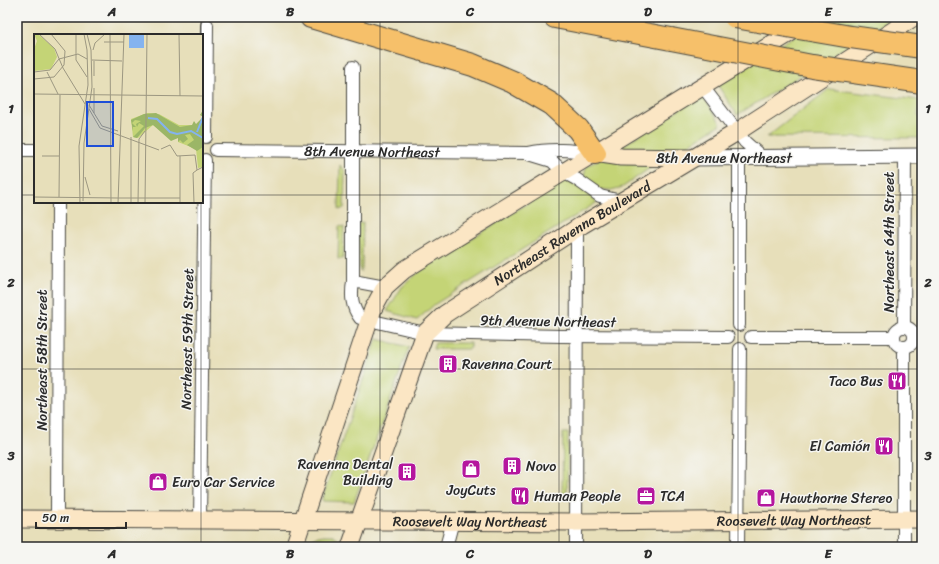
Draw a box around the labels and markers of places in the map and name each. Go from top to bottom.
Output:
place label: Ravenna Court [462,352,552,377]
building icon: Ravenna Court [437,353,459,375]
place label: Taco Bus [829,369,884,394]
restaurant icon: Taco Bus [886,370,908,392]
place label: El Camión [810,434,870,459]
restaurant icon: El Camión [873,435,895,457]
place label: Ravenna Dental Building [298,452,394,493]
place label: Novo [526,454,556,479]
building icon: Novo [501,455,523,477]
shop icon: JoyCuts [460,458,482,480]
building icon: Ravenna Dental Building [396,461,418,483]
place label: Euro Car Service [172,470,275,495]
shop icon: Euro Car Service [147,471,169,493]
place label: JoyCuts [445,478,496,503]
place label: Human People [534,484,621,509]
place label: TCA [660,484,685,509]
restaurant icon: Human People [509,485,531,507]
office icon: TCA [635,485,657,507]
place label: Hawthorne Stereo [780,486,892,511]
shop icon: Hawthorne Stereo [755,487,777,509]

